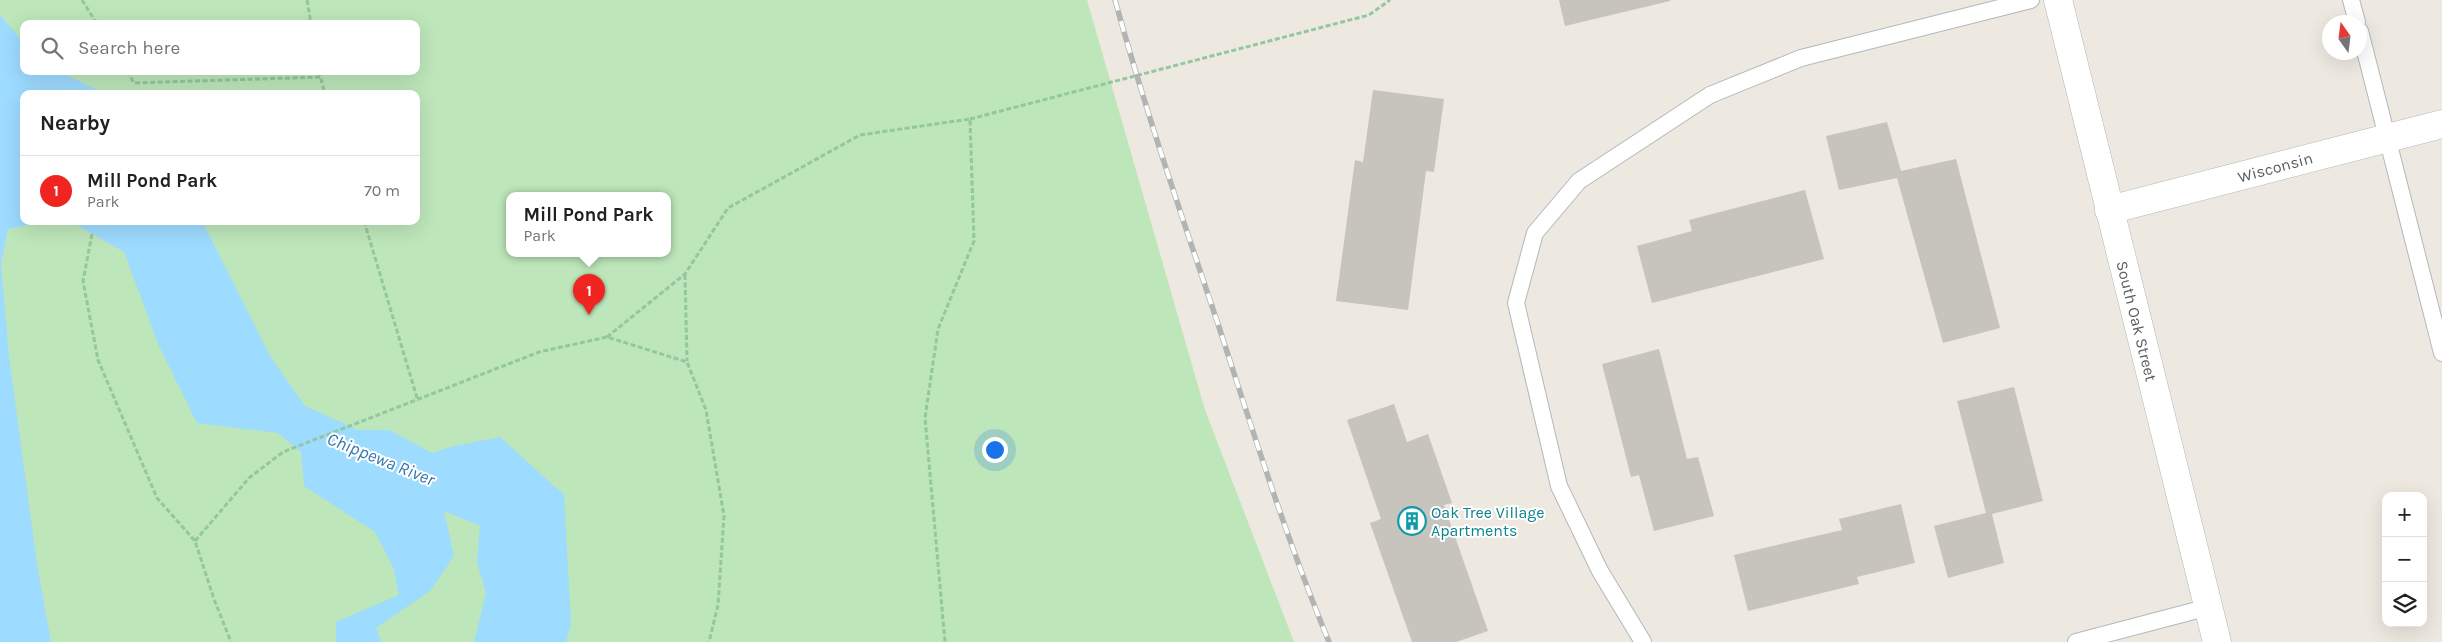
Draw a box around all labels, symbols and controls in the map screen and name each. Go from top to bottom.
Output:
north arrow [2322,15,2367,60]
search box [20,20,420,75]
icon: search [38,34,66,62]
text: Search here [78,37,180,59]
text: Nearby [40,111,110,135]
street label: Wisconsin [2235,148,2315,187]
text: Mill Pond Park [87,170,217,192]
text: 1 [53,181,59,200]
text: 70 m [364,181,400,200]
text: Park [87,192,119,211]
popup [506,192,671,257]
text: Mill Pond Park [523,204,654,226]
text: Park [523,226,556,245]
street label: South Oak Street [2112,259,2161,383]
pin: 1 [573,274,605,315]
water label: Chippewa River [324,427,439,491]
your location [982,437,1008,463]
map controls [2382,492,2427,627]
button: + [2382,492,2427,537]
place label: Oak Tree Village Apartments [1431,503,1545,540]
building icon: Oak Tree Village Apartments [1397,506,1427,536]
button: − [2382,537,2427,582]
button: layers [2382,582,2427,627]

